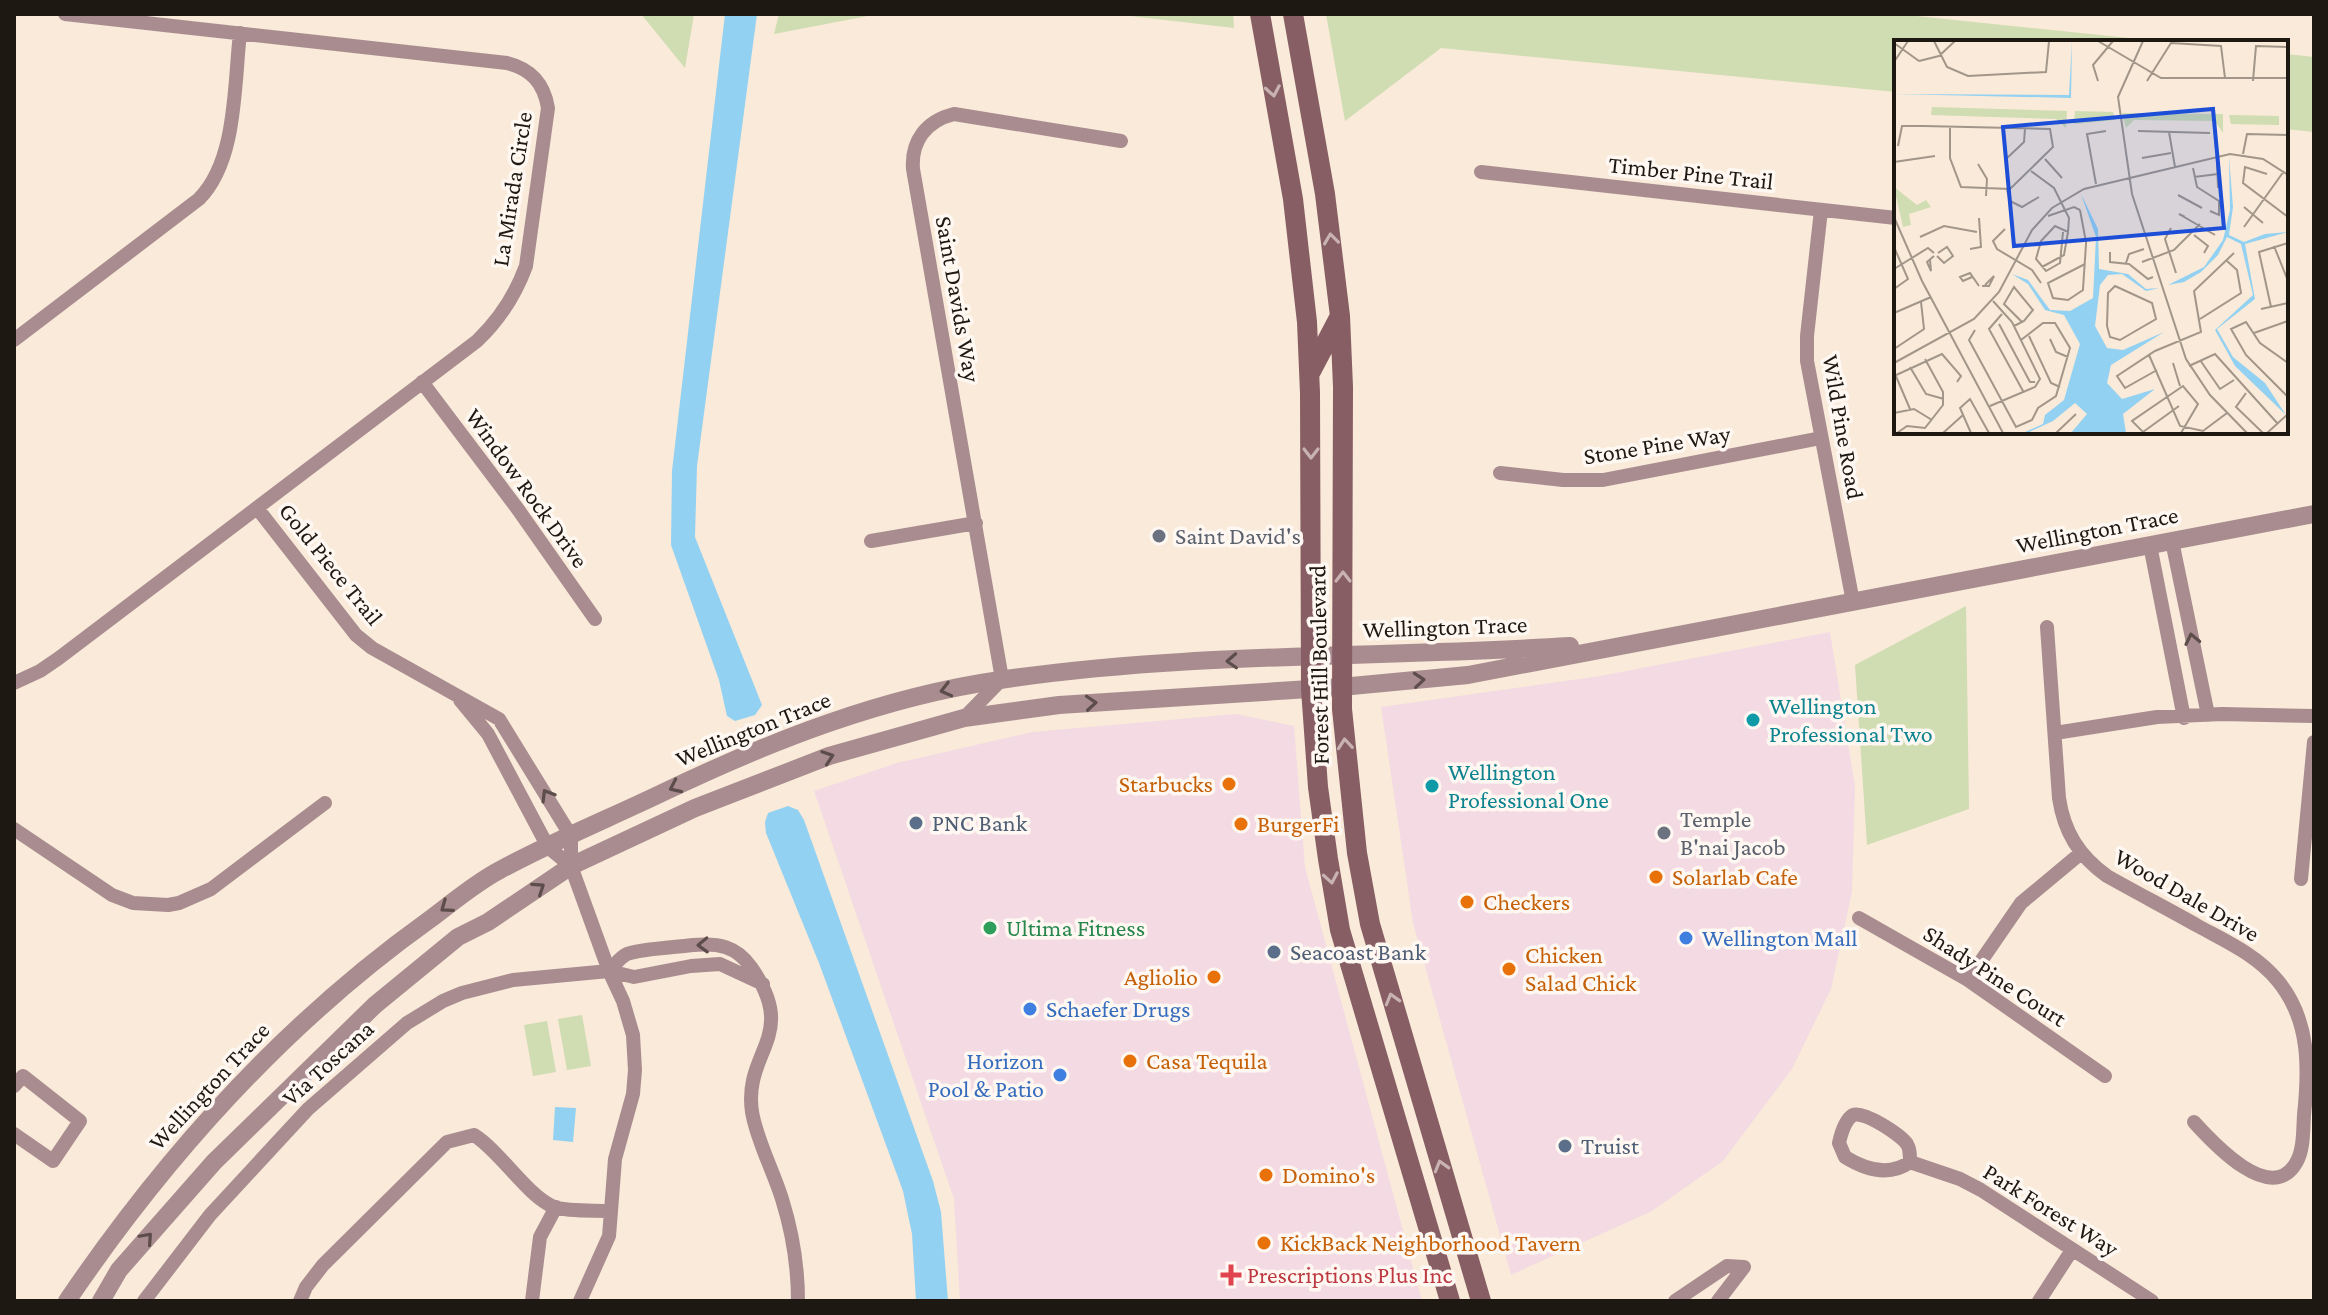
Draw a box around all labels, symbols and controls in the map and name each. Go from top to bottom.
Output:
inset map [1894,40,2288,434]
one-way arrow [1264,84,1281,98]
street label: La Mirada Circle [486,110,537,268]
street label: Timber Pine Trail [1607,150,1775,195]
street label: Saint Davids Way [931,214,987,385]
one-way arrow [1323,232,1340,245]
street label: Wild Pine Road [1817,353,1870,502]
street label: Window Rock Drive [461,403,594,573]
street label: Stone Pine Way [1582,419,1733,469]
one-way arrow [1302,447,1320,460]
street label: Gold Piece Trail [274,497,389,630]
street label: Wellington Trace [2014,501,2180,558]
place label: Saint David's [1175,522,1301,549]
marker: Saint David's [1150,527,1168,545]
street label: Forest Hill Boulevard [1303,564,1334,765]
one-way arrow [1334,570,1352,583]
street label: Wellington Trace [1362,610,1528,643]
one-way arrow [2185,632,2202,646]
one-way arrow [1225,652,1238,669]
one-way arrow [1413,671,1426,688]
one-way arrow [939,681,953,698]
street label: Wellington Trace [671,685,834,772]
place label: Wellington Professional Two [1769,692,1933,747]
one-way arrow [1085,695,1098,712]
marker: Wellington Professional Two [1744,711,1762,729]
one-way arrow [1336,737,1353,750]
one-way arrow [821,750,835,766]
place label: Wellington Professional One [1448,758,1609,813]
place label: Starbucks [1119,770,1213,797]
marker: Starbucks [1220,775,1238,793]
one-way arrow [669,777,684,793]
marker: Wellington Professional One [1423,777,1441,795]
one-way arrow [541,789,557,804]
place label: Temple B'nai Jacob [1680,805,1786,860]
place label: PNC Bank [932,809,1028,836]
place label: BurgerFi [1257,810,1340,837]
marker: PNC Bank [907,814,925,832]
marker: BurgerFi [1232,815,1250,833]
marker: Temple B'nai Jacob [1655,824,1673,842]
street label: Wood Dale Drive [2110,842,2264,947]
place label: Solarlab Cafe [1672,863,1798,890]
marker: Solarlab Cafe [1647,868,1665,886]
one-way arrow [1322,871,1339,885]
one-way arrow [530,883,544,898]
place label: Checkers [1483,888,1570,915]
marker: Checkers [1458,893,1476,911]
one-way arrow [440,898,455,912]
place label: Ultima Fitness [1006,914,1145,941]
marker: Ultima Fitness [981,919,999,937]
street label: Shady Pine Court [1919,919,2073,1032]
place label: Wellington Mall [1702,924,1858,951]
marker: Wellington Mall [1677,929,1695,947]
one-way arrow [696,937,709,954]
place label: Seacoast Bank [1290,938,1427,965]
place label: Chicken Salad Chick [1525,941,1637,996]
marker: Seacoast Bank [1265,943,1283,961]
marker: Chicken Salad Chick [1500,960,1518,978]
place label: Agliolio [1124,963,1198,990]
marker: Agliolio [1205,968,1223,986]
one-way arrow [1385,993,1401,1007]
place label: Schaefer Drugs [1046,995,1190,1022]
marker: Schaefer Drugs [1021,1000,1039,1018]
street label: Via Toscana [276,1015,379,1111]
street label: Wellington Trace [143,1016,275,1155]
place label: Horizon Pool & Patio [928,1047,1044,1102]
place label: Casa Tequila [1146,1047,1268,1074]
marker: Casa Tequila [1121,1052,1139,1070]
marker: Horizon Pool & Patio [1051,1066,1069,1084]
place label: Truist [1581,1132,1640,1159]
marker: Truist [1556,1137,1574,1155]
street label: Park Forest Way [1979,1157,2124,1262]
one-way arrow [1434,1160,1450,1173]
place label: Domino's [1282,1161,1375,1188]
marker: Domino's [1257,1166,1275,1184]
place label: KickBack Neighborhood Tavern [1280,1229,1581,1256]
one-way arrow [137,1233,152,1248]
marker: KickBack Neighborhood Tavern [1255,1234,1273,1252]
place label: Prescriptions Plus Inc [1247,1261,1452,1288]
marker: Prescriptions Plus Inc [1222,1266,1240,1284]

